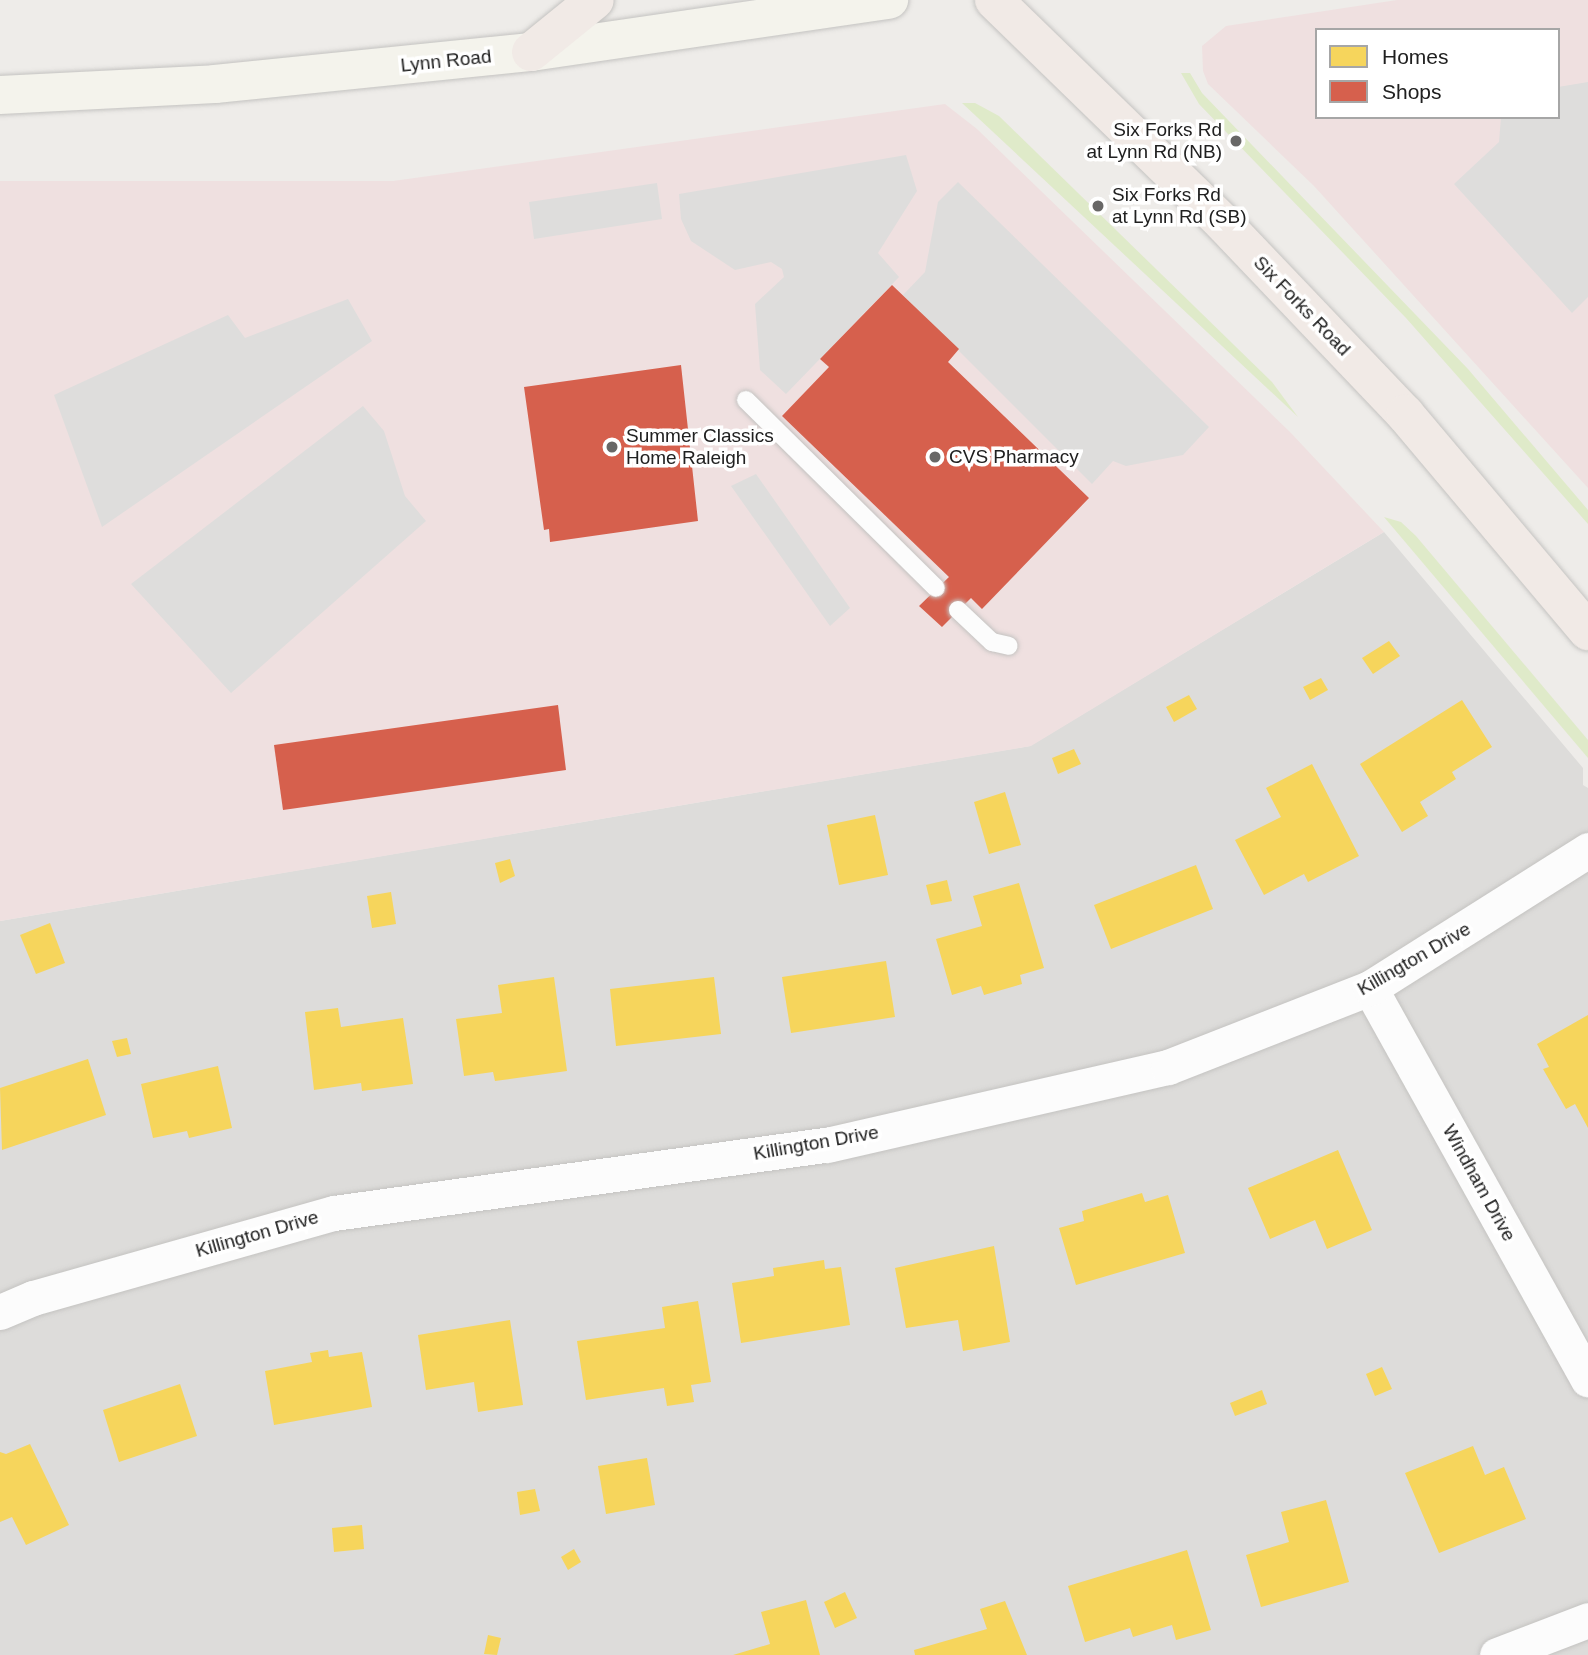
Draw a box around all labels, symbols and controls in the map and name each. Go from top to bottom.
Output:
legend [1315,28,1560,119]
street label: Lynn Road [399,45,493,77]
text: Homes [1382,45,1449,68]
text: Shops [1382,80,1442,103]
place label: Six Forks Rd at Lynn Rd (NB) [1086,119,1222,163]
marker: Six Forks Rd at Lynn Rd (NB) [1228,133,1244,149]
place label: Six Forks Rd at Lynn Rd (SB) [1112,184,1246,228]
marker: Six Forks Rd at Lynn Rd (SB) [1090,198,1106,214]
street label: Six Forks Road [1249,251,1355,361]
place label: Summer Classics Home Raleigh [626,425,774,469]
marker: Summer Classics Home Raleigh [604,439,620,455]
place label: CVS Pharmacy [949,446,1079,468]
marker: CVS Pharmacy [927,449,943,465]
street label: Killington Drive [1353,917,1475,1001]
street label: Killington Drive [752,1121,880,1165]
street label: Windham Drive [1438,1121,1520,1245]
street label: Killington Drive [193,1206,321,1262]

